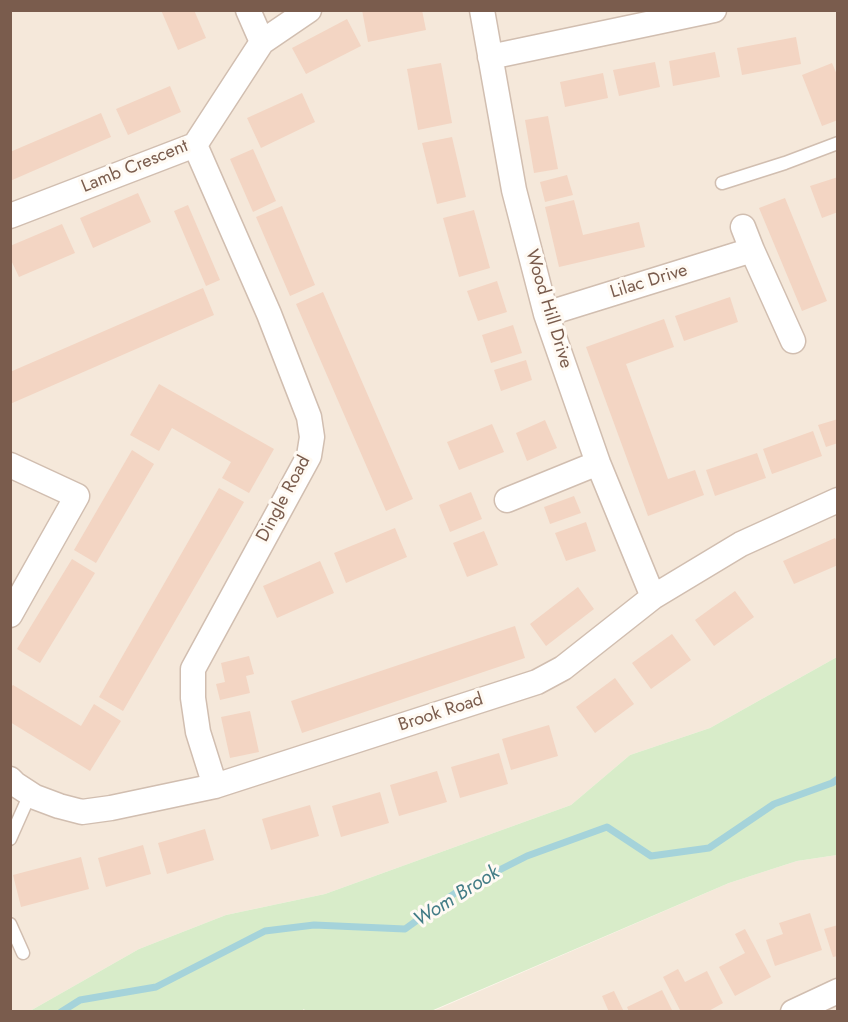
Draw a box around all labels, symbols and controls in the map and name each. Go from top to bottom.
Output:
street label: Lamb Crescent [79,136,191,198]
street label: Wood Hill Drive [520,247,576,371]
street label: Lilac Drive [608,260,690,304]
street label: Dingle Road [252,452,316,546]
street label: Brook Road [396,689,486,737]
water label: Wom Brook [410,861,504,933]

